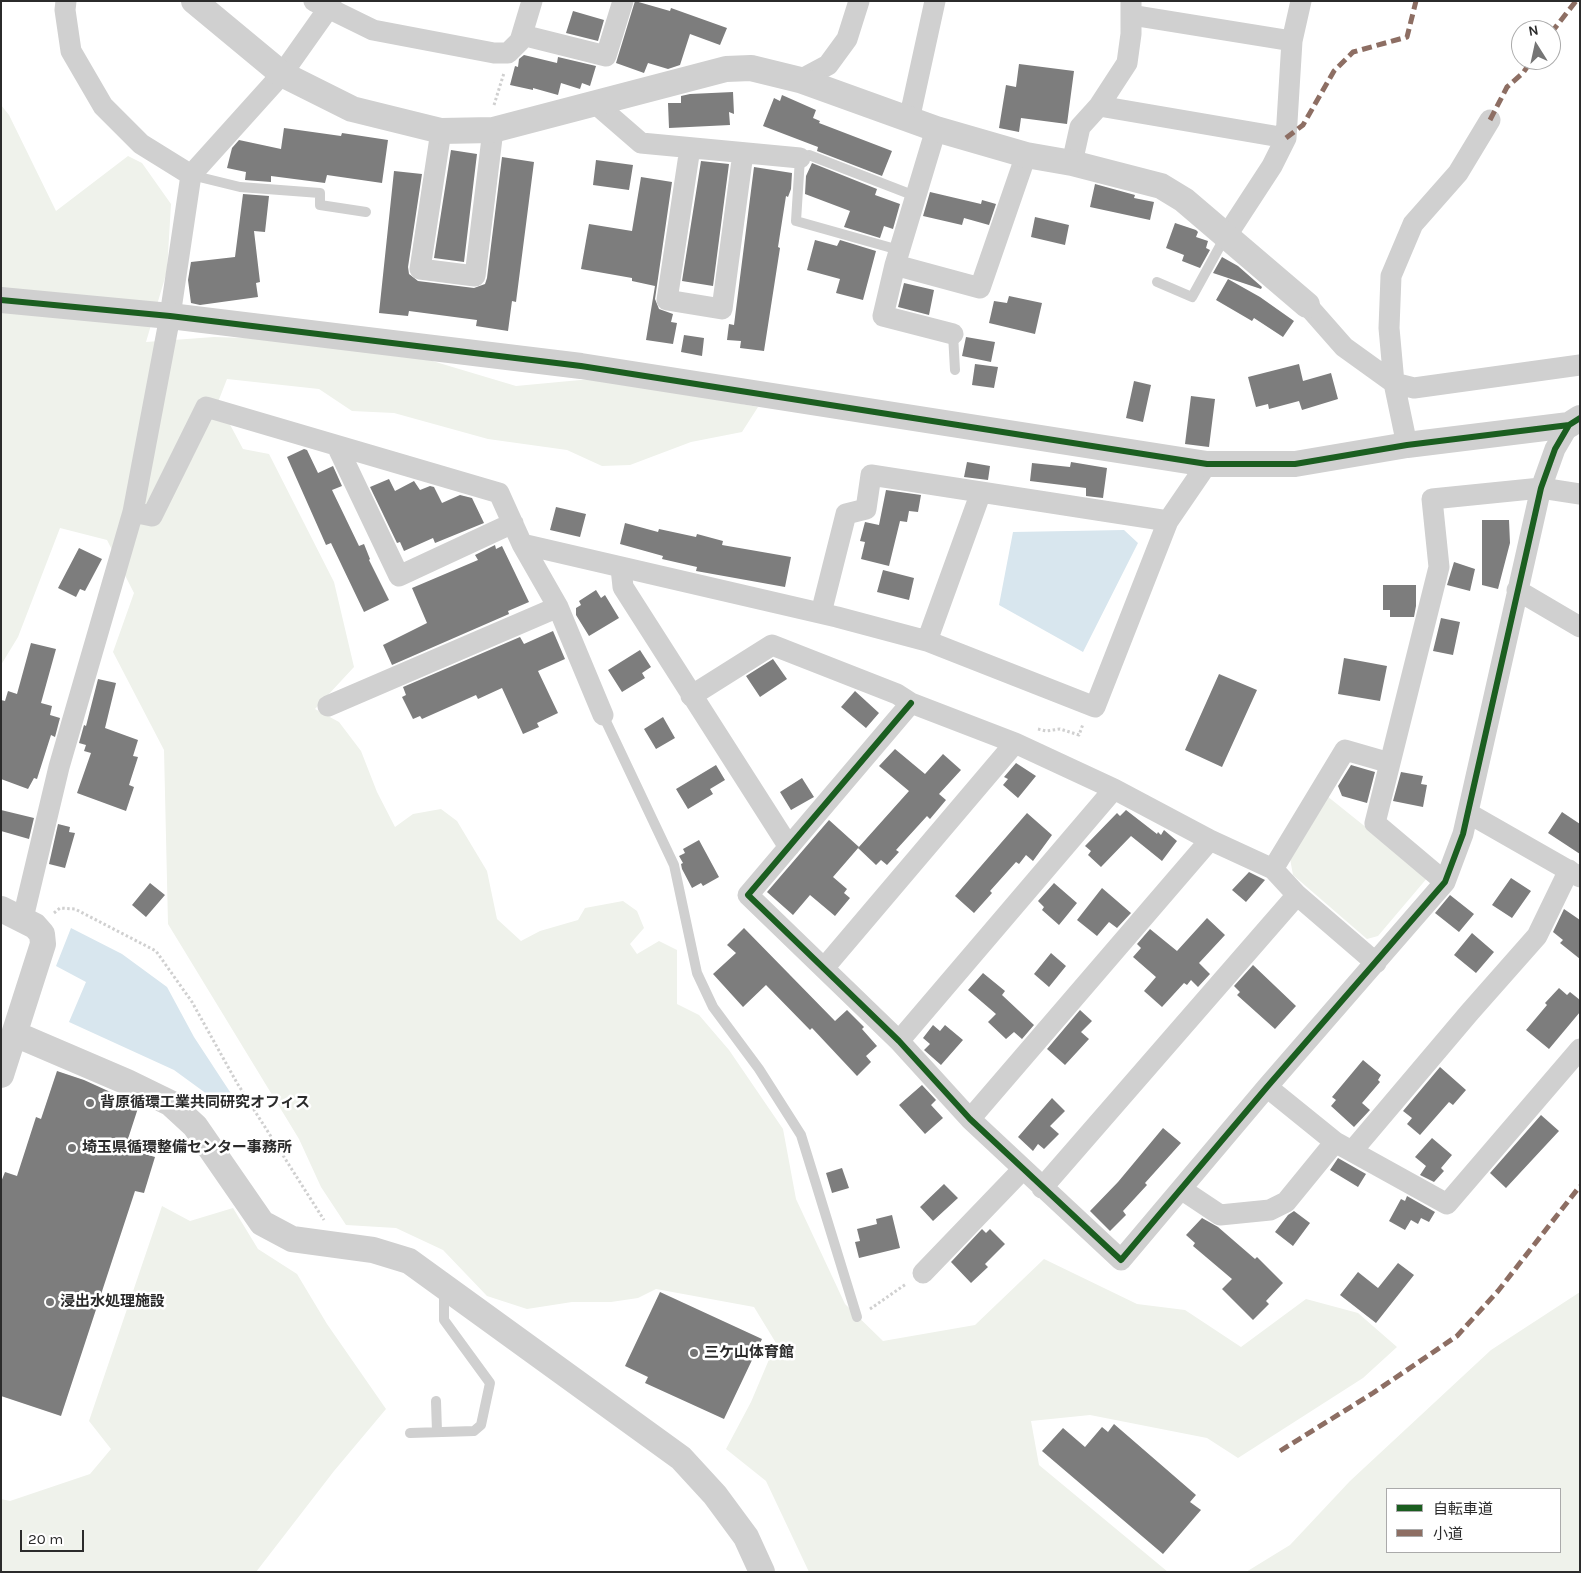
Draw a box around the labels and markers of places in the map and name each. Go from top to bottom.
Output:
place label: 背原循環工業共同研究オフィス [100,1094,310,1112]
marker: 背原循環工業共同研究オフィス [84,1097,96,1109]
place label: 埼玉県循環整備センター事務所 [82,1139,292,1157]
marker: 埼玉県循環整備センター事務所 [66,1142,78,1154]
place label: 浸出水処理施設 [60,1293,165,1311]
marker: 浸出水処理施設 [44,1296,56,1308]
place label: 三ケ山体育館 [704,1344,794,1362]
marker: 三ケ山体育館 [688,1347,700,1359]

